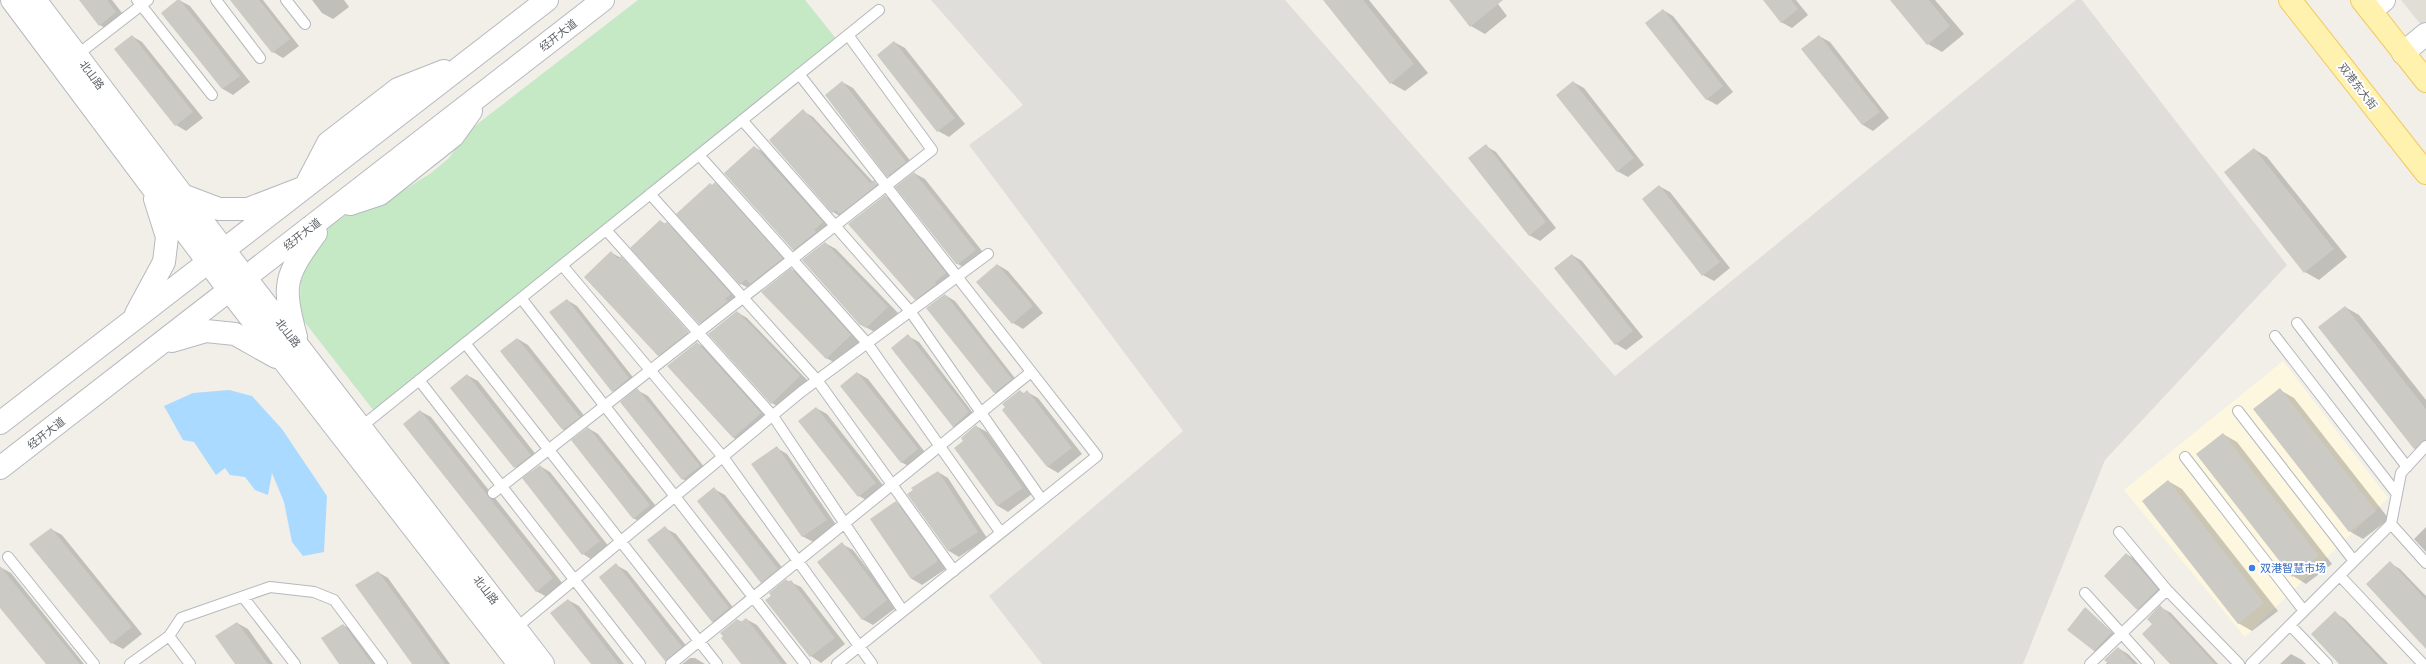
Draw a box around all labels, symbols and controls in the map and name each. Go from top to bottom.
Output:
street label: 经开大道 [536,16,580,55]
street label: 北山路 [76,58,108,93]
street label: 双港东大街 [2335,60,2380,113]
street label: 经开大道 [280,215,324,254]
street label: 北山路 [272,316,304,351]
street label: 经开大道 [24,414,68,453]
place label: 双港智慧市场 [2260,561,2326,576]
marker: 双港智慧市场 [2247,563,2257,573]
street label: 北山路 [470,573,502,608]

